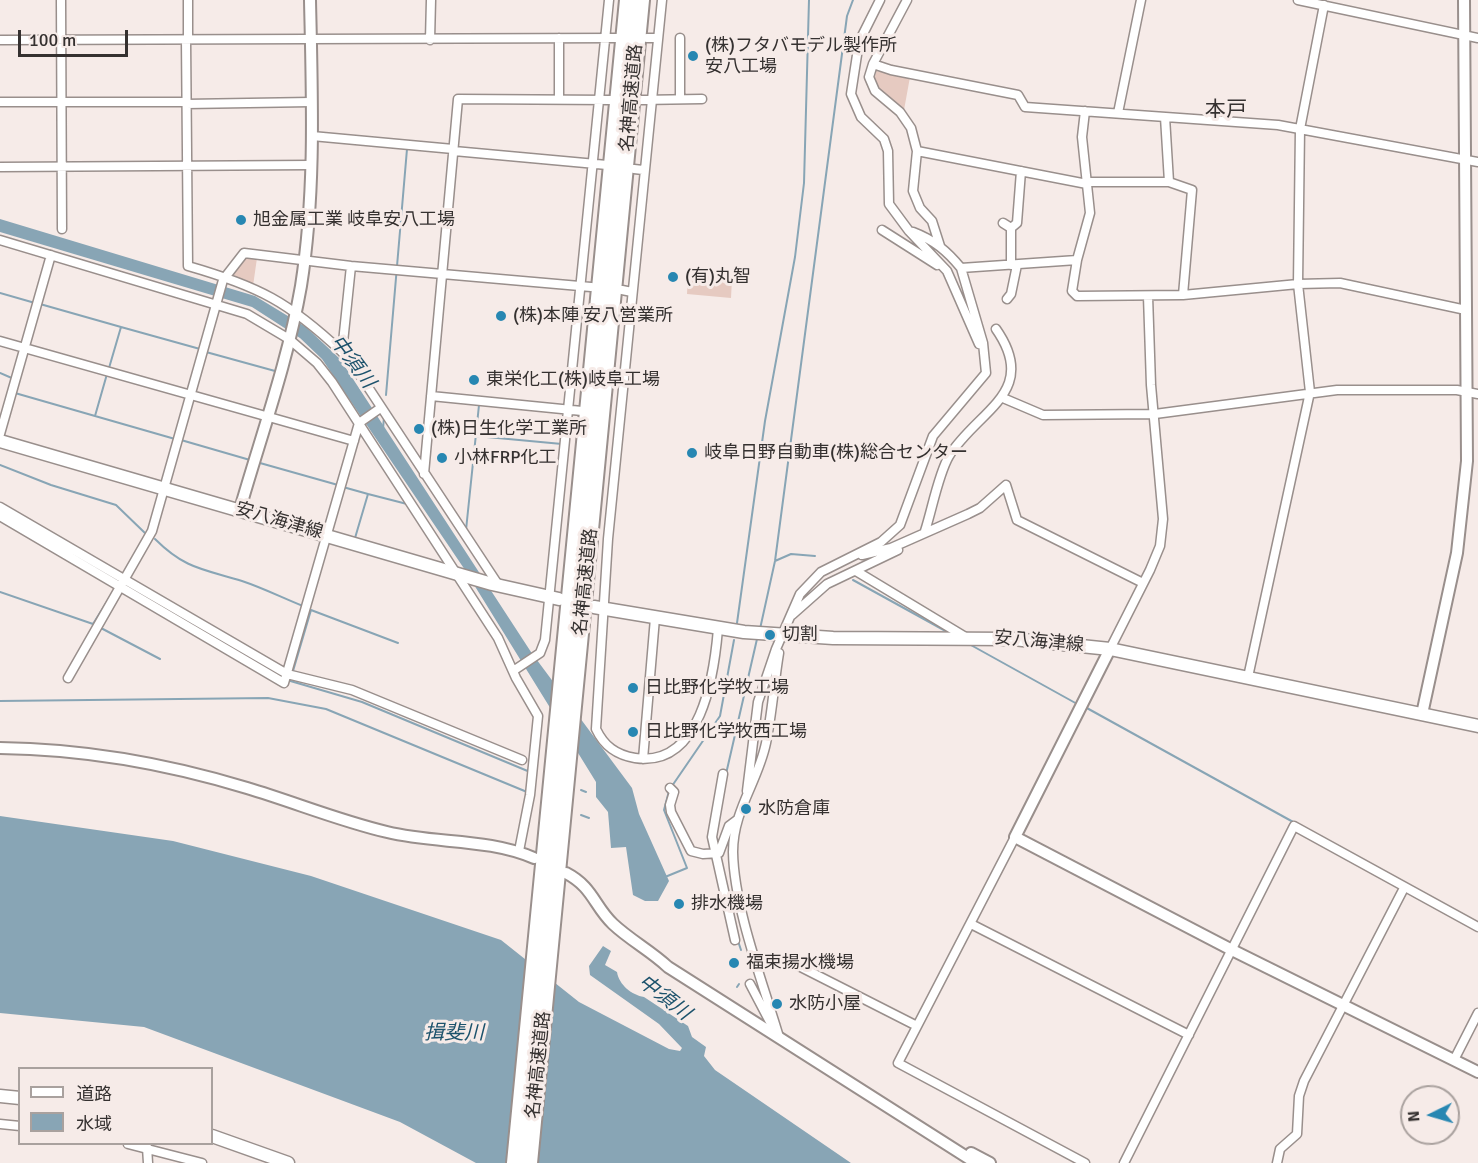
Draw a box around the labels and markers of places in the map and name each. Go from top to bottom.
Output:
place label: (株)フタバモデル製作所 安八工場 [705,35,897,78]
marker: (株)フタバモデル製作所 安八工場 [686,49,700,63]
place label: 旭金属工業 岐阜安八工場 [253,209,455,231]
marker: 旭金属工業 岐阜安八工場 [234,213,248,227]
place label: (有)丸智 [685,266,751,288]
marker: (有)丸智 [666,270,680,284]
place label: (株)本陣 安八営業所 [513,305,673,327]
marker: (株)本陣 安八営業所 [494,309,508,323]
place label: 東栄化工(株)岐阜工場 [486,369,660,391]
marker: 東栄化工(株)岐阜工場 [467,373,481,387]
place label: (株)日生化学工業所 [431,418,587,440]
marker: (株)日生化学工業所 [412,422,426,436]
place label: 岐阜日野自動車(株)総合センター [704,442,968,464]
marker: 岐阜日野自動車(株)総合センター [685,446,699,460]
place label: 小林FRP化工 [454,447,556,469]
marker: 小林FRP化工 [435,451,449,465]
place label: 切割 [782,624,818,646]
marker: 切割 [763,628,777,642]
place label: 日比野化学牧工場 [645,677,789,699]
marker: 日比野化学牧工場 [626,681,640,695]
place label: 日比野化学牧西工場 [645,721,807,743]
marker: 日比野化学牧西工場 [626,725,640,739]
place label: 水防倉庫 [758,798,830,820]
marker: 水防倉庫 [739,802,753,816]
place label: 排水機場 [691,893,763,915]
marker: 排水機場 [672,897,686,911]
place label: 福束揚水機場 [746,952,854,974]
marker: 福束揚水機場 [727,956,741,970]
place label: 水防小屋 [789,993,861,1015]
marker: 水防小屋 [770,997,784,1011]

